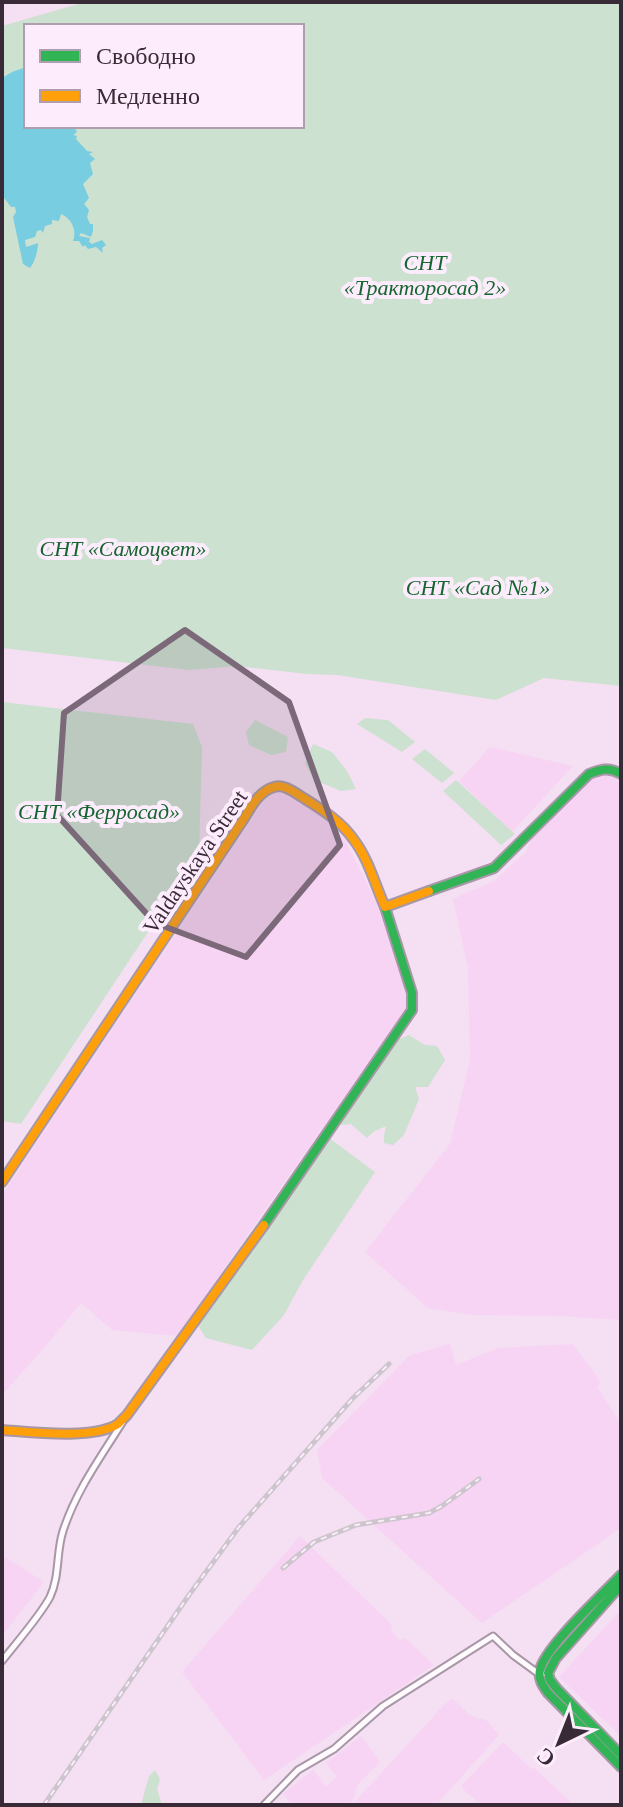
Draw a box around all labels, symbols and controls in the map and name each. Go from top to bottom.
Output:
legend [24,24,304,128]
text: Свободно [96,43,196,69]
text: Медленно [96,83,200,109]
park label: СНТ «Тракторосад 2» [344,250,506,300]
park label: СНТ «Самоцвет» [39,536,207,561]
park label: СНТ «Сад №1» [406,575,550,600]
street label: Valdayskaya Street [138,785,252,939]
park label: СНТ «Ферросад» [18,799,180,824]
north arrow [519,1703,599,1783]
text: С [531,1743,560,1772]

